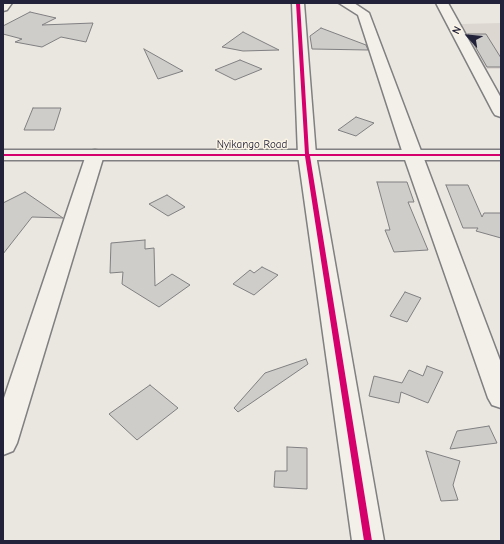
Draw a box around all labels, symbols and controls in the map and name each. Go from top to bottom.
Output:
north arrow [448,16,488,56]
text: N [449,24,464,36]
street label: Nyikango Road [217,138,287,152]

